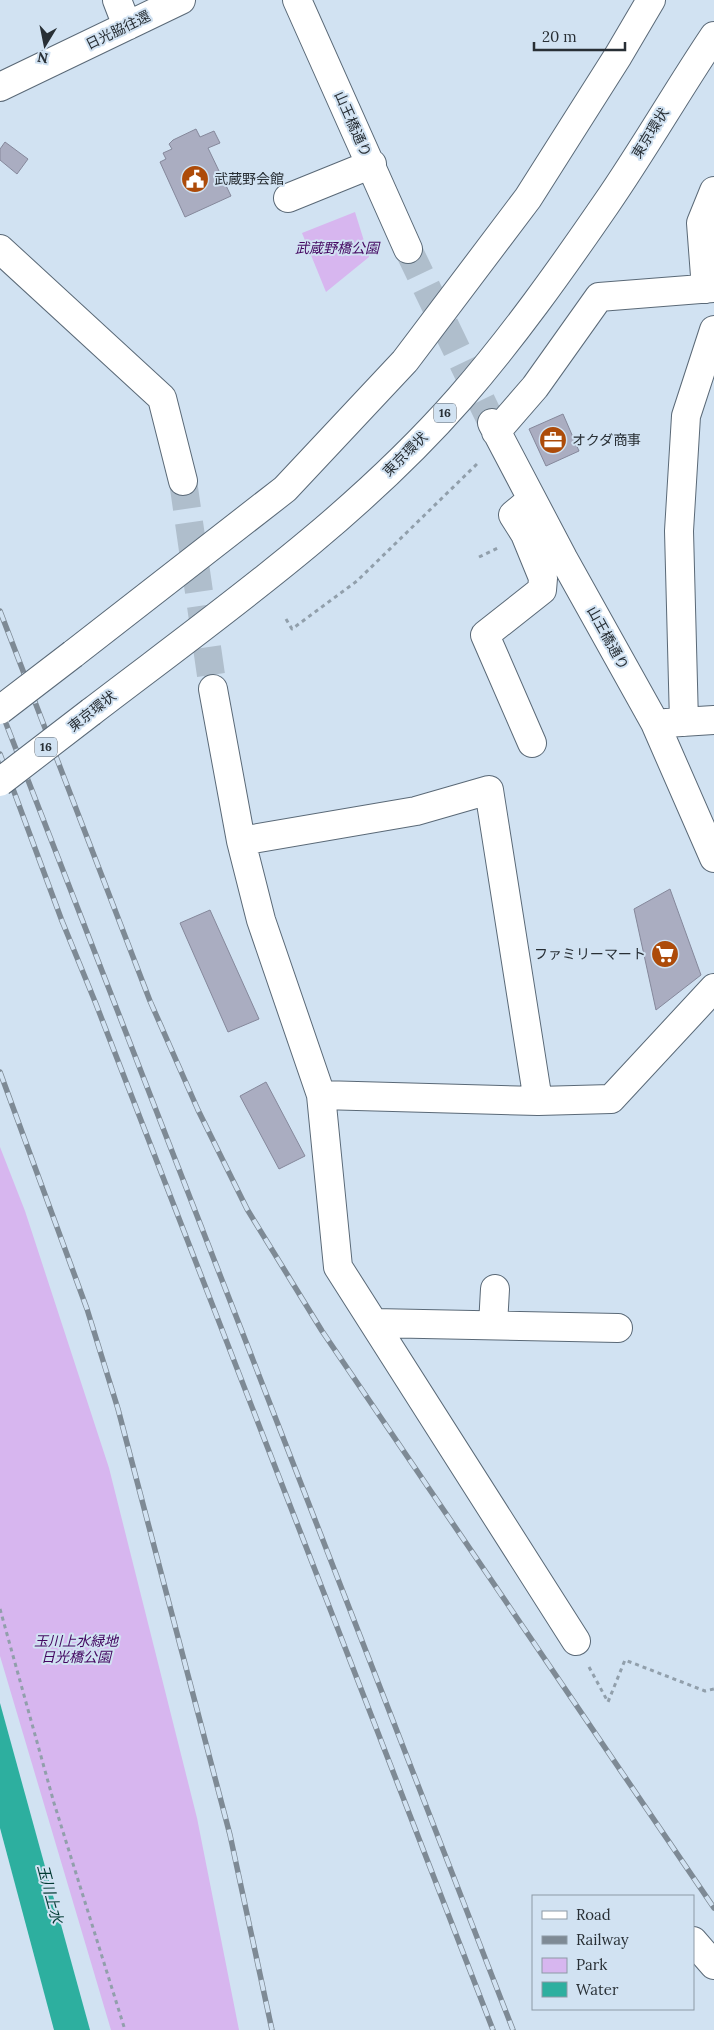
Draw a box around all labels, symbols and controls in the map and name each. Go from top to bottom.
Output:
street label: 日光脇往還 [83,7,153,53]
north arrow [20,20,70,70]
scale bar [534,20,625,52]
text: 20 m [542,27,577,46]
text: N [36,48,50,68]
street label: 山王橋通り [331,88,375,160]
street label: 東京環状 [628,104,672,162]
public building icon: 武蔵野会館 [180,164,210,194]
place label: 武蔵野会館 [214,170,284,188]
park label: 武蔵野橋公園 [295,239,381,257]
road number: 16 [434,403,456,422]
office icon: オクダ商事 [538,425,568,455]
street label: 東京環状 [379,428,431,480]
place label: オクダ商事 [572,431,641,449]
street label: 山王橋通り [583,603,633,673]
street label: 東京環状 [64,687,120,735]
road number: 16 [35,738,57,756]
supermarket icon: ファミリーマート [650,939,680,969]
place label: ファミリーマート [534,945,646,963]
park label: 玉川上水緑地 日光橋公園 [34,1632,120,1666]
water label: 玉川上水 [34,1862,68,1927]
legend [532,1895,694,2010]
text: Road [576,1905,611,1924]
text: Railway [576,1930,629,1949]
text: Park [576,1955,607,1974]
text: Water [576,1980,619,1999]

